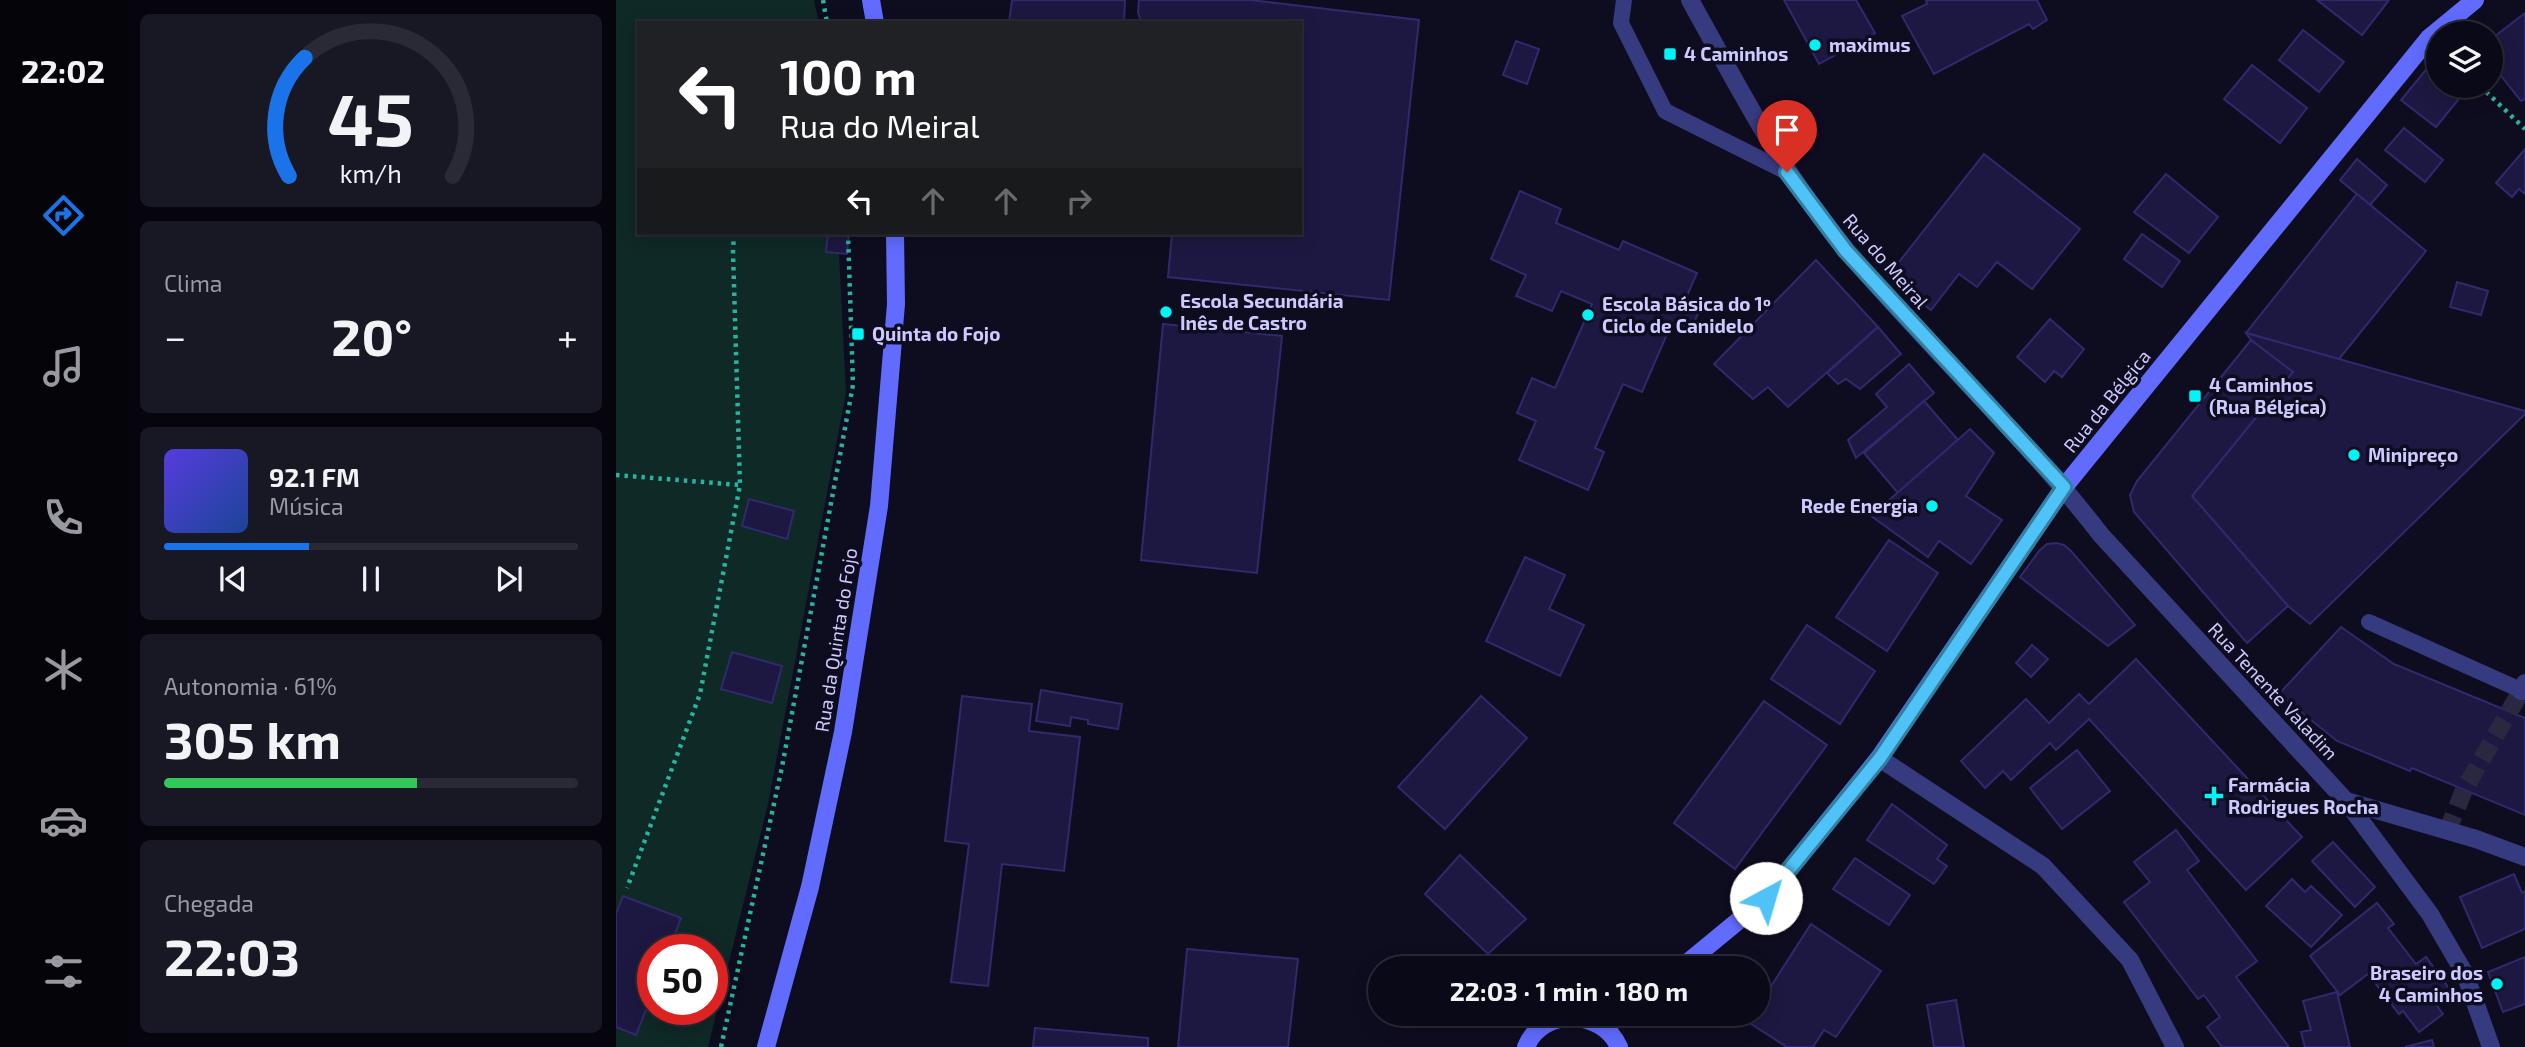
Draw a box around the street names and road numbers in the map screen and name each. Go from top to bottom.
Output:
street label: Rua do Meiral [1839,208,1934,313]
street label: Rua da Bélgica [2058,345,2155,457]
street label: Rua da Quinta do Fojo [810,546,861,734]
street label: Rua Tenente Valadim [2204,617,2343,764]

